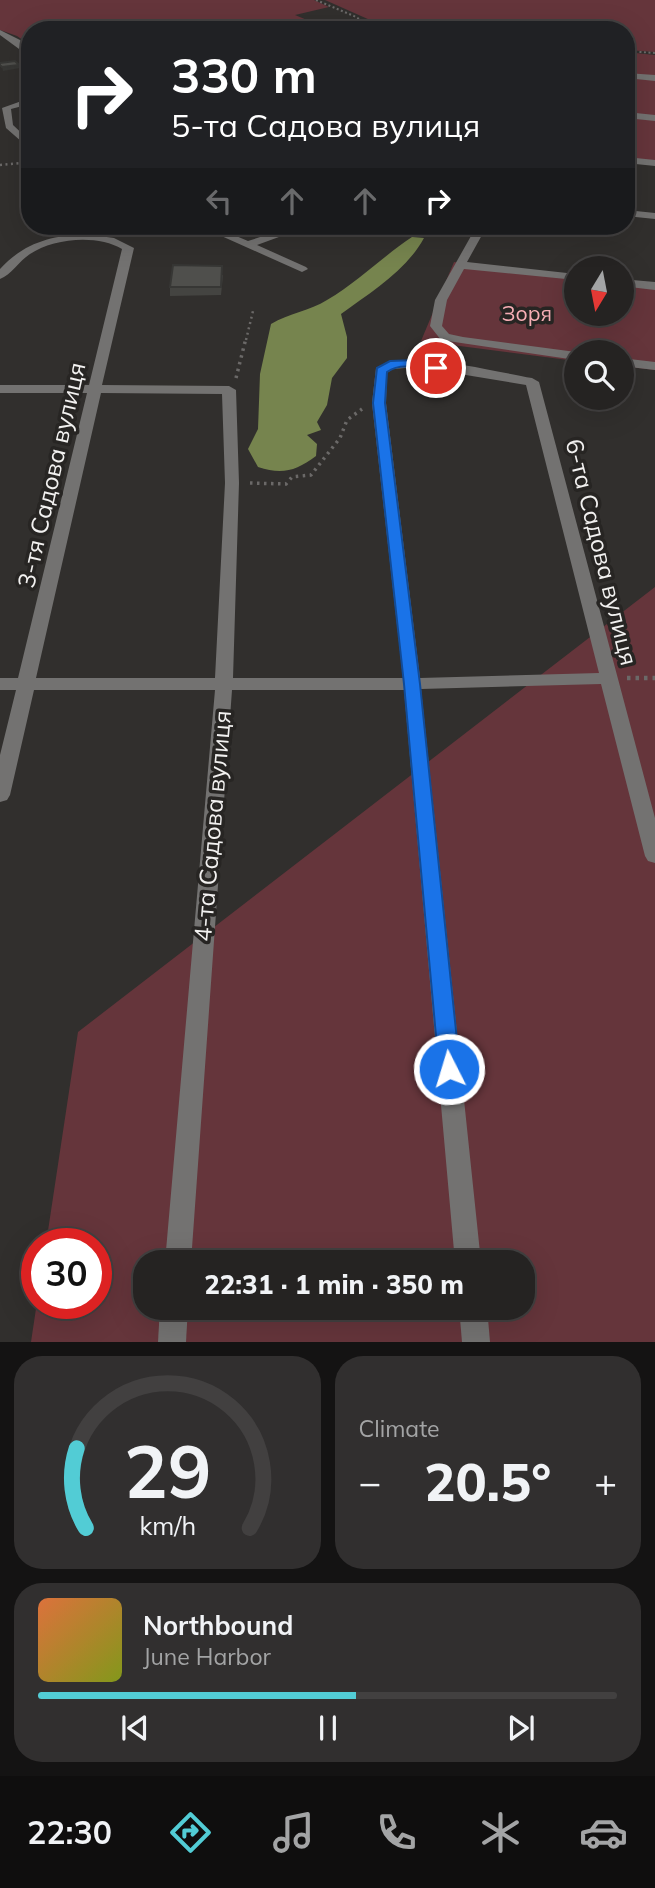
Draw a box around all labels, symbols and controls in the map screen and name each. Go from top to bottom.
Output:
text: 330 m [171,44,317,105]
icon: right [56,49,147,140]
text: 5-та Садова вулиця [171,105,480,145]
icon: left [200,182,238,220]
icon: ahead [273,182,311,220]
icon: ahead [346,182,384,220]
icon: right [419,182,457,220]
north arrow [564,256,634,326]
map controls [564,256,634,410]
park label: Зоря [502,300,552,326]
pin [406,338,466,398]
button: search [564,340,634,410]
icon: arrive [417,349,455,387]
street label: 3-тя Садова вулиця [10,359,92,591]
street label: 6-та Садова вулиця [559,436,645,668]
street label: 4-та Садова вулиця [187,709,237,943]
position arrow [412,1032,486,1106]
speed limit sign: 30 [21,1228,112,1319]
text: 22:31 · 1 min · 350 m [204,1268,464,1301]
text: Climate [359,1414,440,1443]
text: 29 [124,1426,211,1517]
text: 20.5° [424,1449,551,1514]
text: − [359,1458,381,1506]
text: + [594,1458,617,1506]
text: km/h [139,1510,196,1541]
text: Northbound [143,1609,293,1642]
text: June Harbor [143,1642,271,1671]
icon: previous [116,1709,154,1747]
icon: pause [309,1709,347,1747]
icon: next [502,1709,540,1747]
icon: directions [166,1808,215,1857]
icon: music [269,1808,318,1857]
icon: phone [372,1808,421,1857]
icon: climate [476,1808,525,1857]
icon: car [579,1808,628,1857]
text: 22:30 [27,1812,112,1852]

